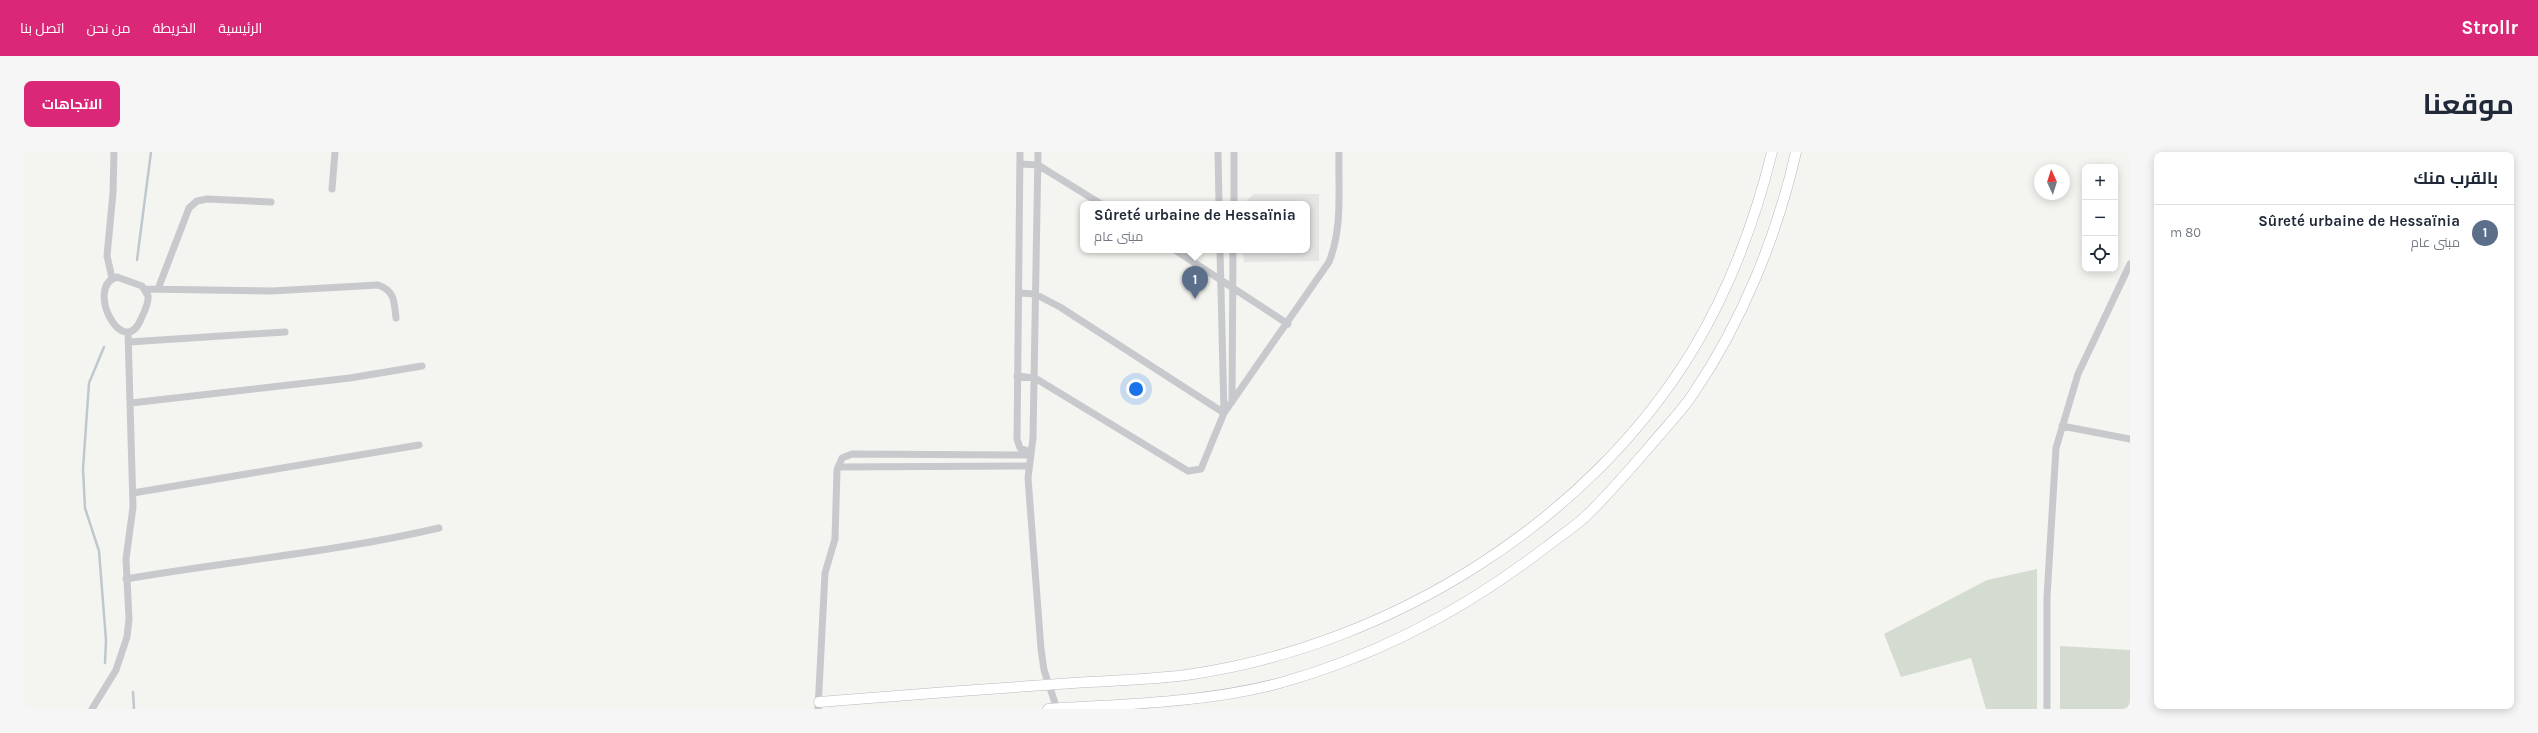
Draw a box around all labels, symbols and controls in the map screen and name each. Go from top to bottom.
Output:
text: Strollr [2461,17,2518,39]
text: اتصل بنا [20,20,65,37]
text: من نحن [87,20,131,37]
text: الخريطة [153,20,196,37]
text: الرئيسية [218,20,262,37]
button: الاتجاهات [24,81,120,127]
text: موقعنا [2423,88,2514,121]
north arrow [2034,164,2070,200]
map controls [2082,164,2118,272]
button: + [2082,164,2118,200]
text: بالقرب منك [2414,168,2498,188]
button: − [2082,200,2118,236]
popup [1080,201,1310,253]
text: Sûreté urbaine de Hessaïnia [1094,206,1296,224]
text: Sûreté urbaine de Hessaïnia [2258,212,2460,230]
text: 80 m [2170,225,2201,240]
text: 1 [2483,225,2487,240]
text: مبنى عام [1094,229,1143,244]
text: مبنى عام [2411,235,2460,250]
button: locate [2082,236,2118,272]
pin: 1 [1182,266,1208,299]
your location [1126,379,1146,399]

